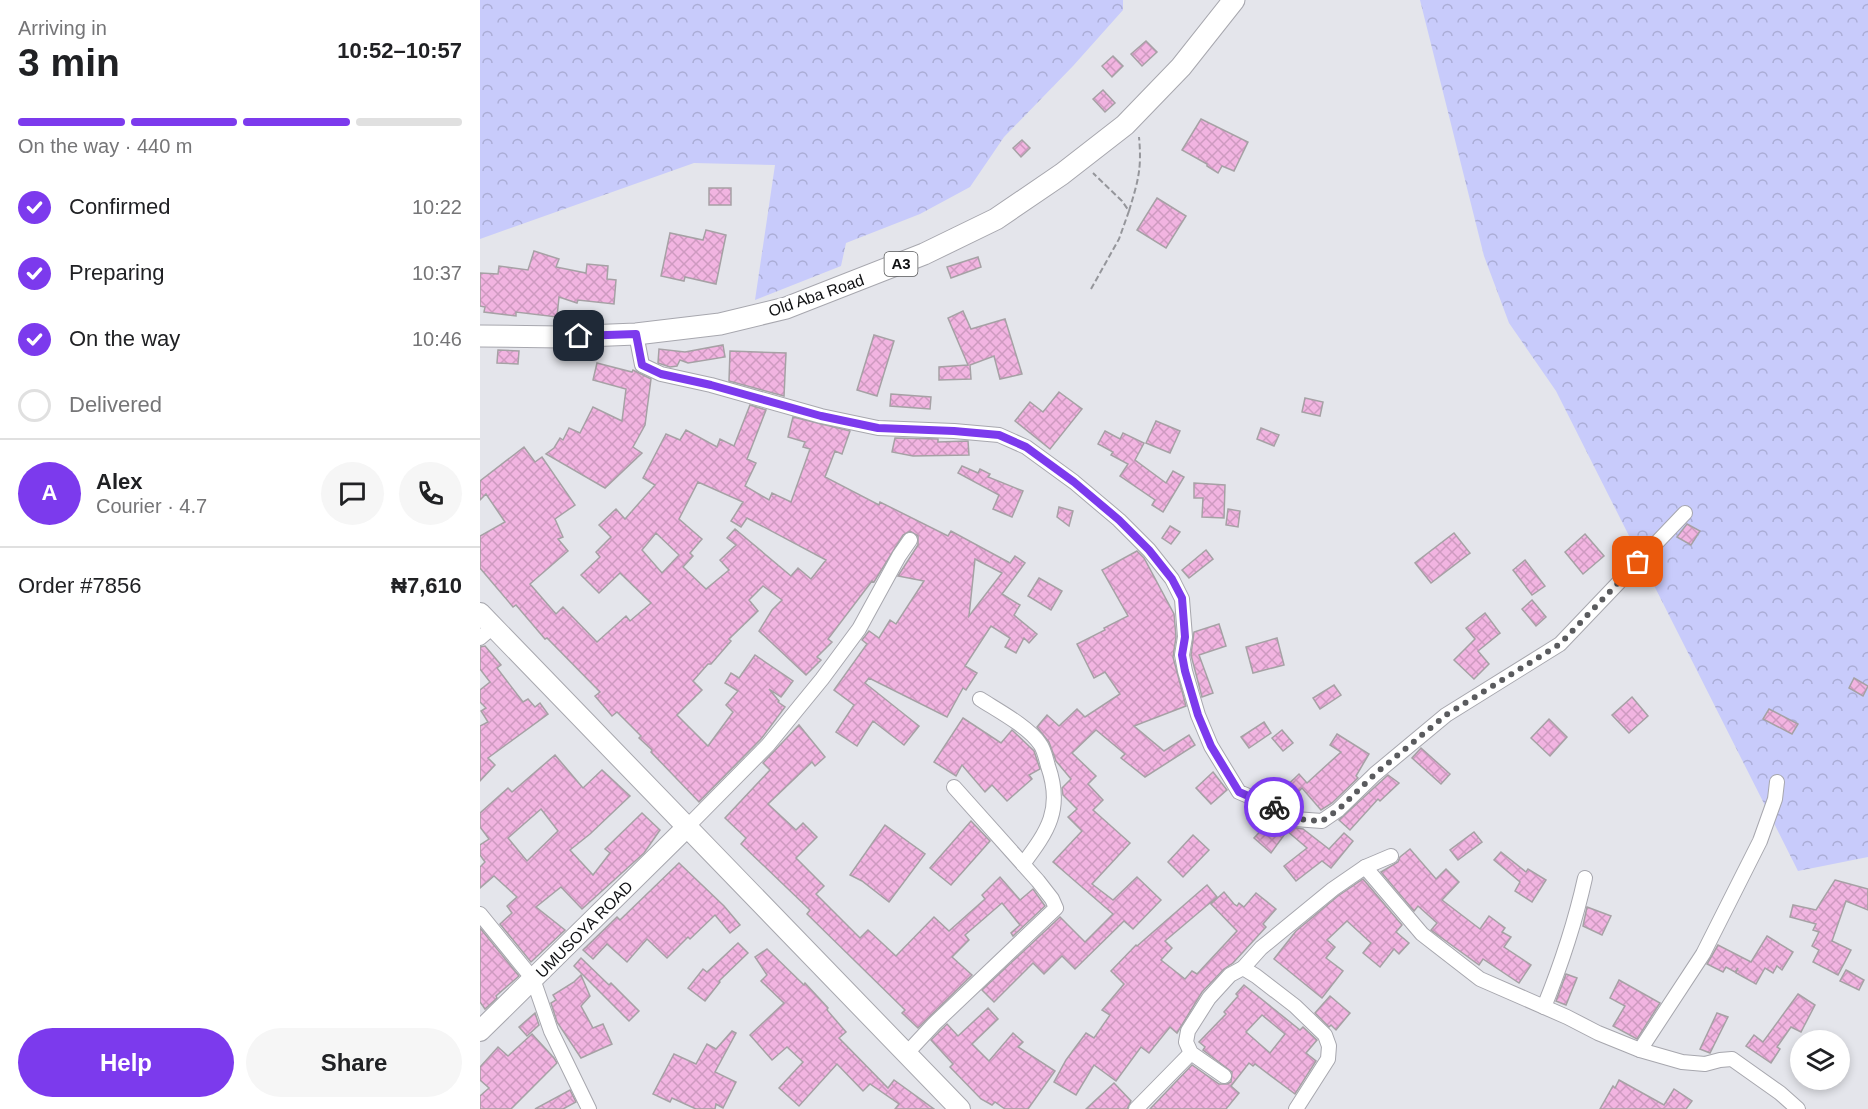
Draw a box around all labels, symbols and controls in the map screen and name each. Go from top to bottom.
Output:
text: Arriving in [18,17,107,39]
text: 10:52–10:57 [337,38,462,63]
text: 3 min [18,41,120,84]
text: On the way · 440 m [18,135,193,157]
icon: check [18,191,51,224]
text: Confirmed [69,194,170,219]
text: 10:22 [412,196,462,218]
road number: A3 [884,252,918,276]
icon: check [18,257,51,290]
text: Preparing [69,260,164,285]
text: 10:37 [412,262,462,284]
street label: Old Aba Road [766,271,866,320]
pin [553,310,604,361]
icon: home [562,319,595,352]
icon: check [18,323,51,356]
text: On the way [69,326,180,351]
text: 10:46 [412,328,462,350]
text: Delivered [69,392,162,417]
button: chat [321,462,384,525]
button: phone [399,462,462,525]
text: Alex [96,469,142,494]
text: A [42,480,57,505]
text: Courier · 4.7 [96,495,207,517]
pin [1612,536,1663,587]
icon: bag [1621,545,1654,578]
text: Order #7856 [18,573,142,598]
text: ₦7,610 [391,573,462,598]
courier [1244,777,1304,837]
icon: bike [1258,791,1291,824]
street label: UMUSOYA ROAD [533,878,636,981]
button: Help [18,1028,234,1097]
button: Share [246,1028,462,1097]
map controls [1790,1030,1850,1090]
button: layers [1790,1030,1850,1090]

